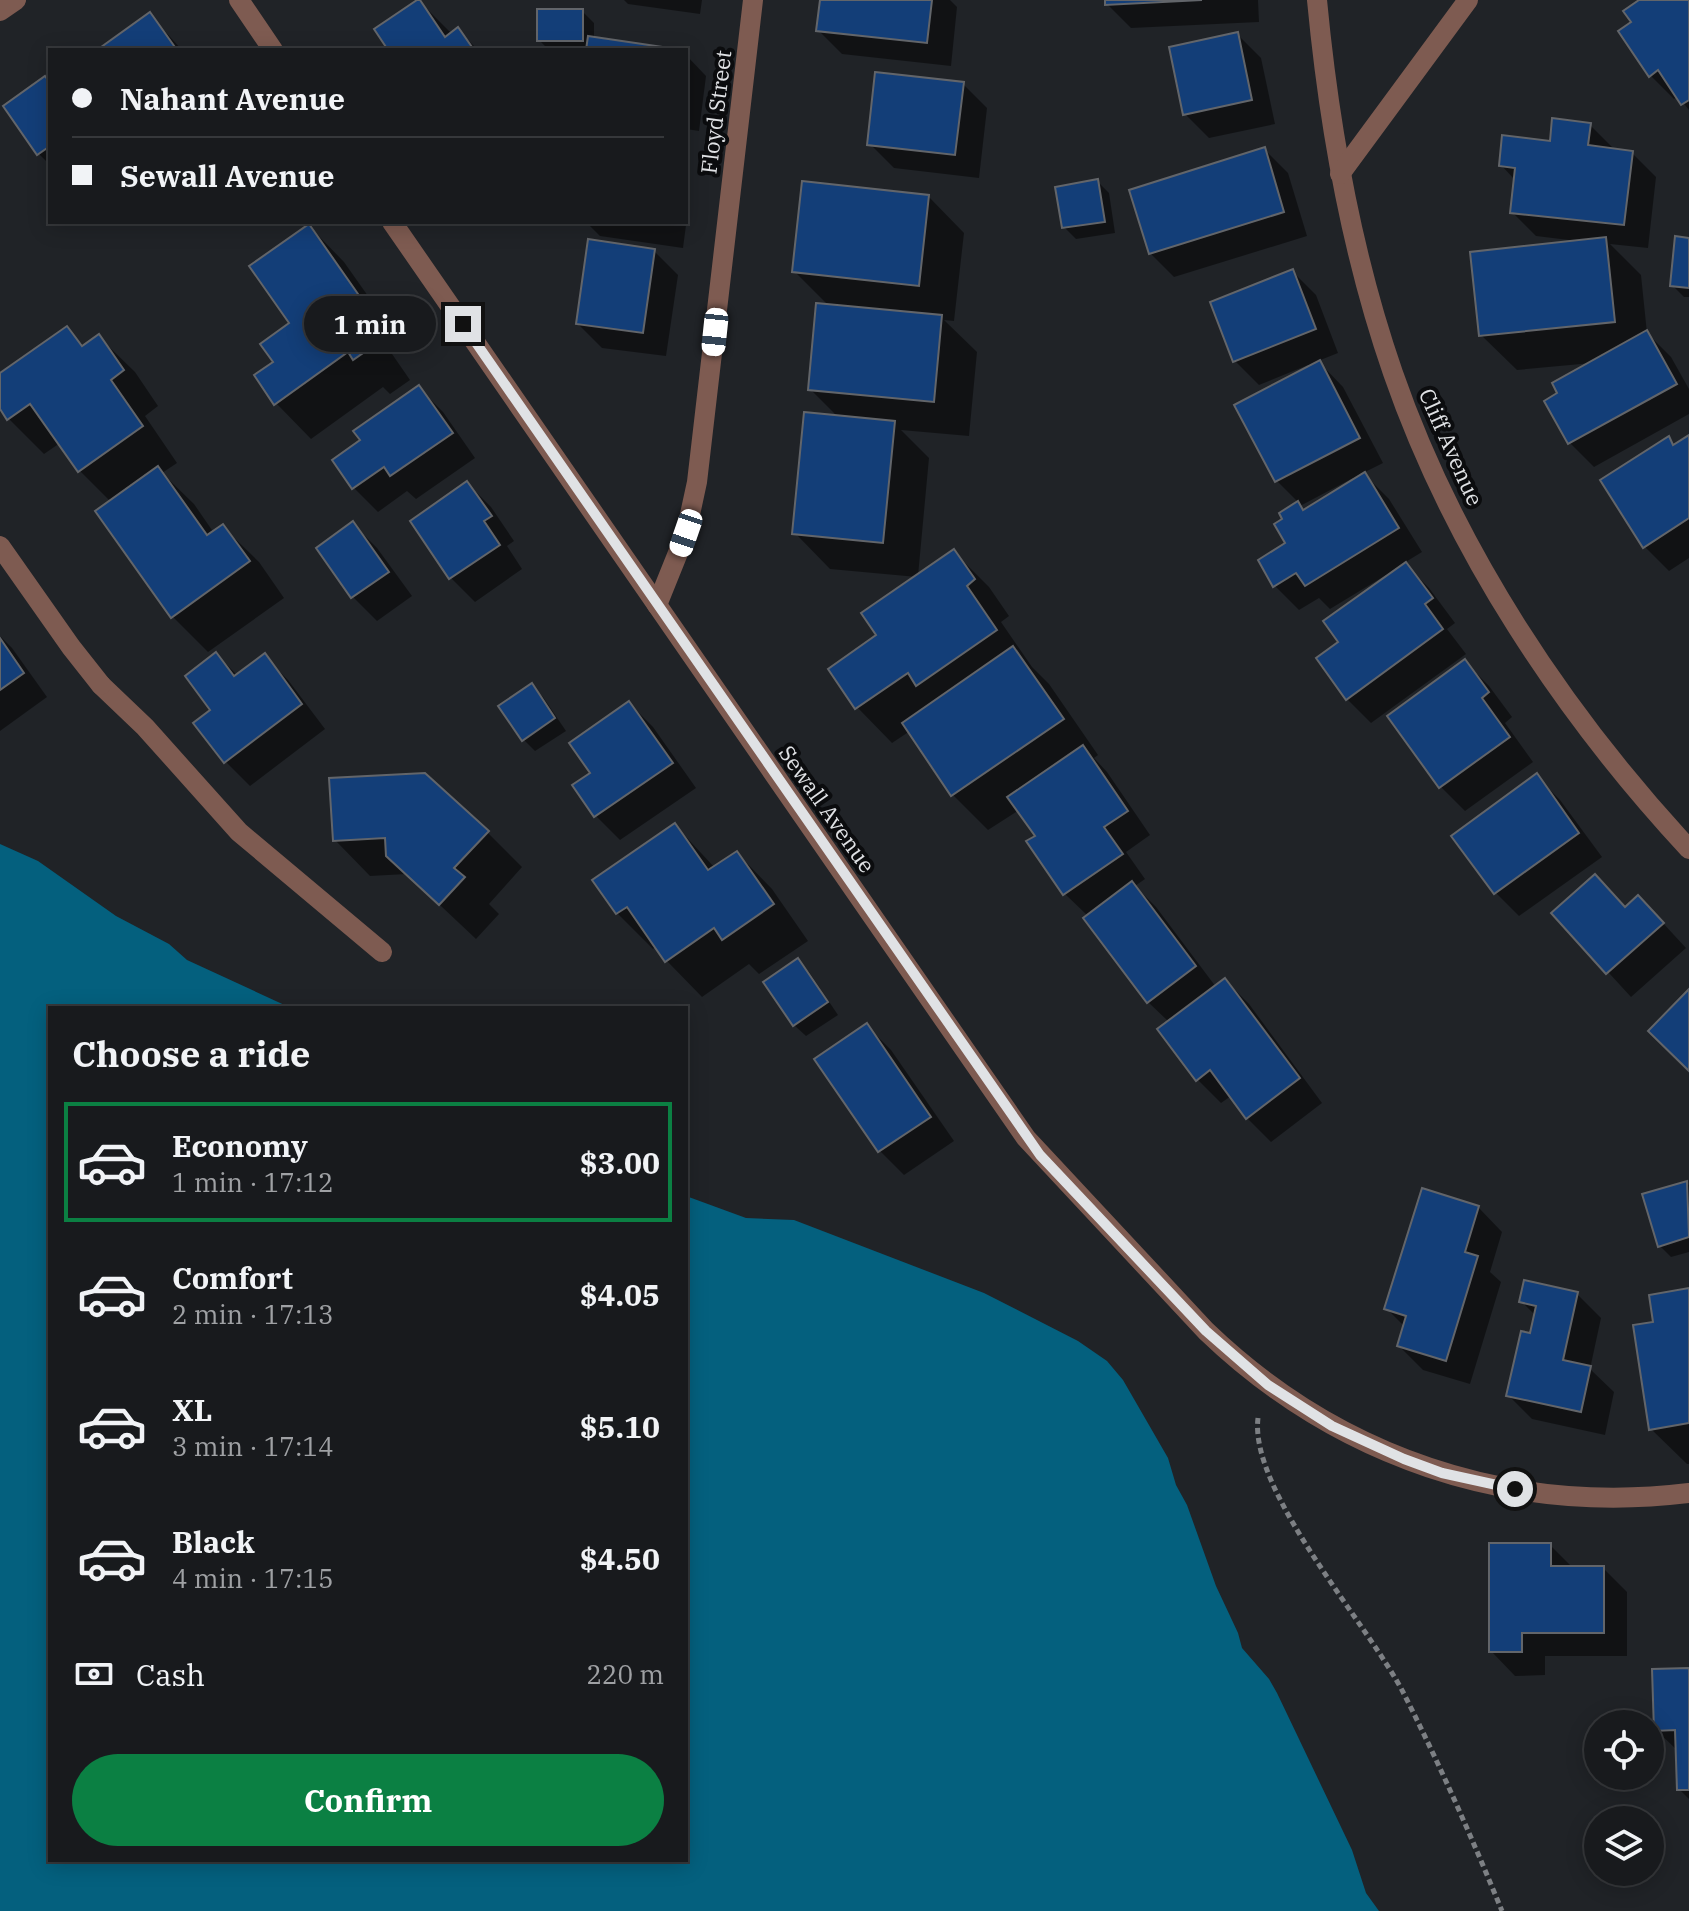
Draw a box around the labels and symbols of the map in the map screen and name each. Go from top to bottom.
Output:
street label: Floyd Street [694,48,738,176]
callout: 1 min [303,296,435,352]
route end [445,306,481,342]
car [701,307,729,357]
street label: Cliff Avenue [1413,384,1490,510]
car [667,506,705,560]
street label: Sewall Avenue [773,739,882,878]
route start [1497,1471,1533,1507]

